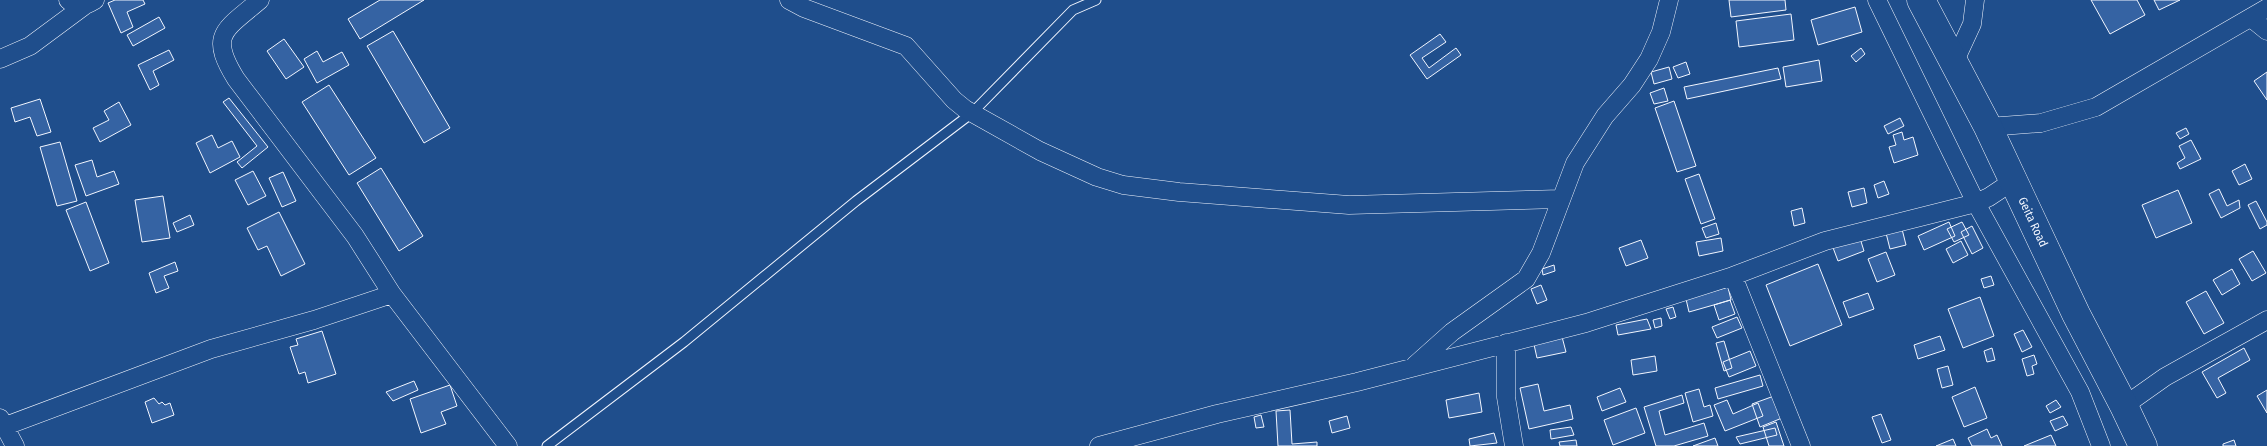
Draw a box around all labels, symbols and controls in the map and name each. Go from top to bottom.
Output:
street label: Geita Road [2015,195,2051,249]

